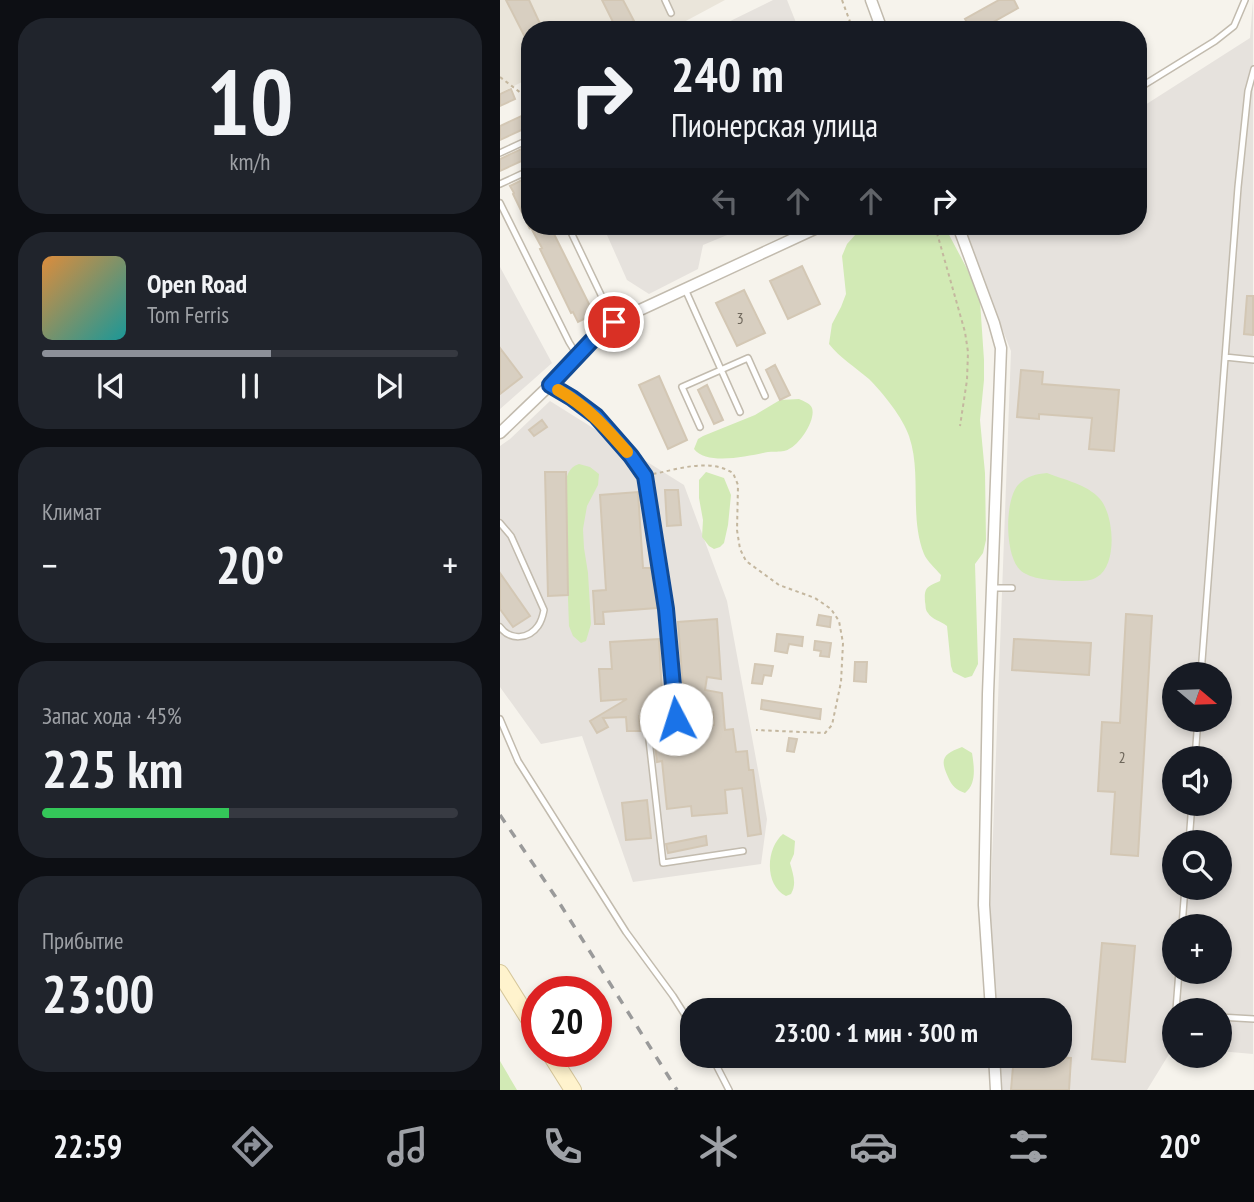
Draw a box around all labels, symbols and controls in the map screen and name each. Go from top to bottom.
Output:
text: 10 [207,42,294,160]
text: 240 m [671,42,784,106]
icon: right [556,49,647,140]
text: Пионерская улица [671,104,878,146]
text: km/h [230,147,270,176]
icon: left [706,182,744,220]
icon: ahead [779,182,817,220]
icon: ahead [852,182,890,220]
icon: right [925,182,963,220]
text: Open Road [147,267,247,300]
pin [584,292,644,352]
text: Tom Ferris [147,300,229,329]
icon: arrive [595,303,633,341]
house number: 3 [736,308,744,328]
icon: previous [92,367,130,405]
icon: pause [231,367,269,405]
icon: next [370,367,408,405]
text: Климат [42,497,101,526]
text: 20° [216,531,284,598]
text: − [42,540,58,589]
text: + [442,540,458,589]
north arrow [1162,662,1232,732]
map controls [1162,662,1232,1068]
position arrow [639,682,713,756]
text: Запас хода · 45% [42,701,182,730]
text: 225 km [42,735,183,802]
button: sound [1162,746,1232,816]
house number: 2 [1118,747,1126,767]
button: search [1162,830,1232,900]
button: + [1162,914,1232,984]
text: Прибытие [42,926,123,955]
text: 23:00 [42,960,154,1027]
speed limit sign: 20 [521,976,612,1067]
button: − [1162,998,1232,1068]
text: 23:00 · 1 мин · 300 m [774,1016,978,1049]
icon: directions [228,1122,277,1171]
icon: music [383,1122,432,1171]
icon: phone [538,1122,587,1171]
icon: climate [694,1122,743,1171]
icon: car [849,1122,898,1171]
icon: filters [1004,1122,1053,1171]
text: 22:59 [53,1125,122,1167]
text: 20° [1159,1125,1201,1167]

